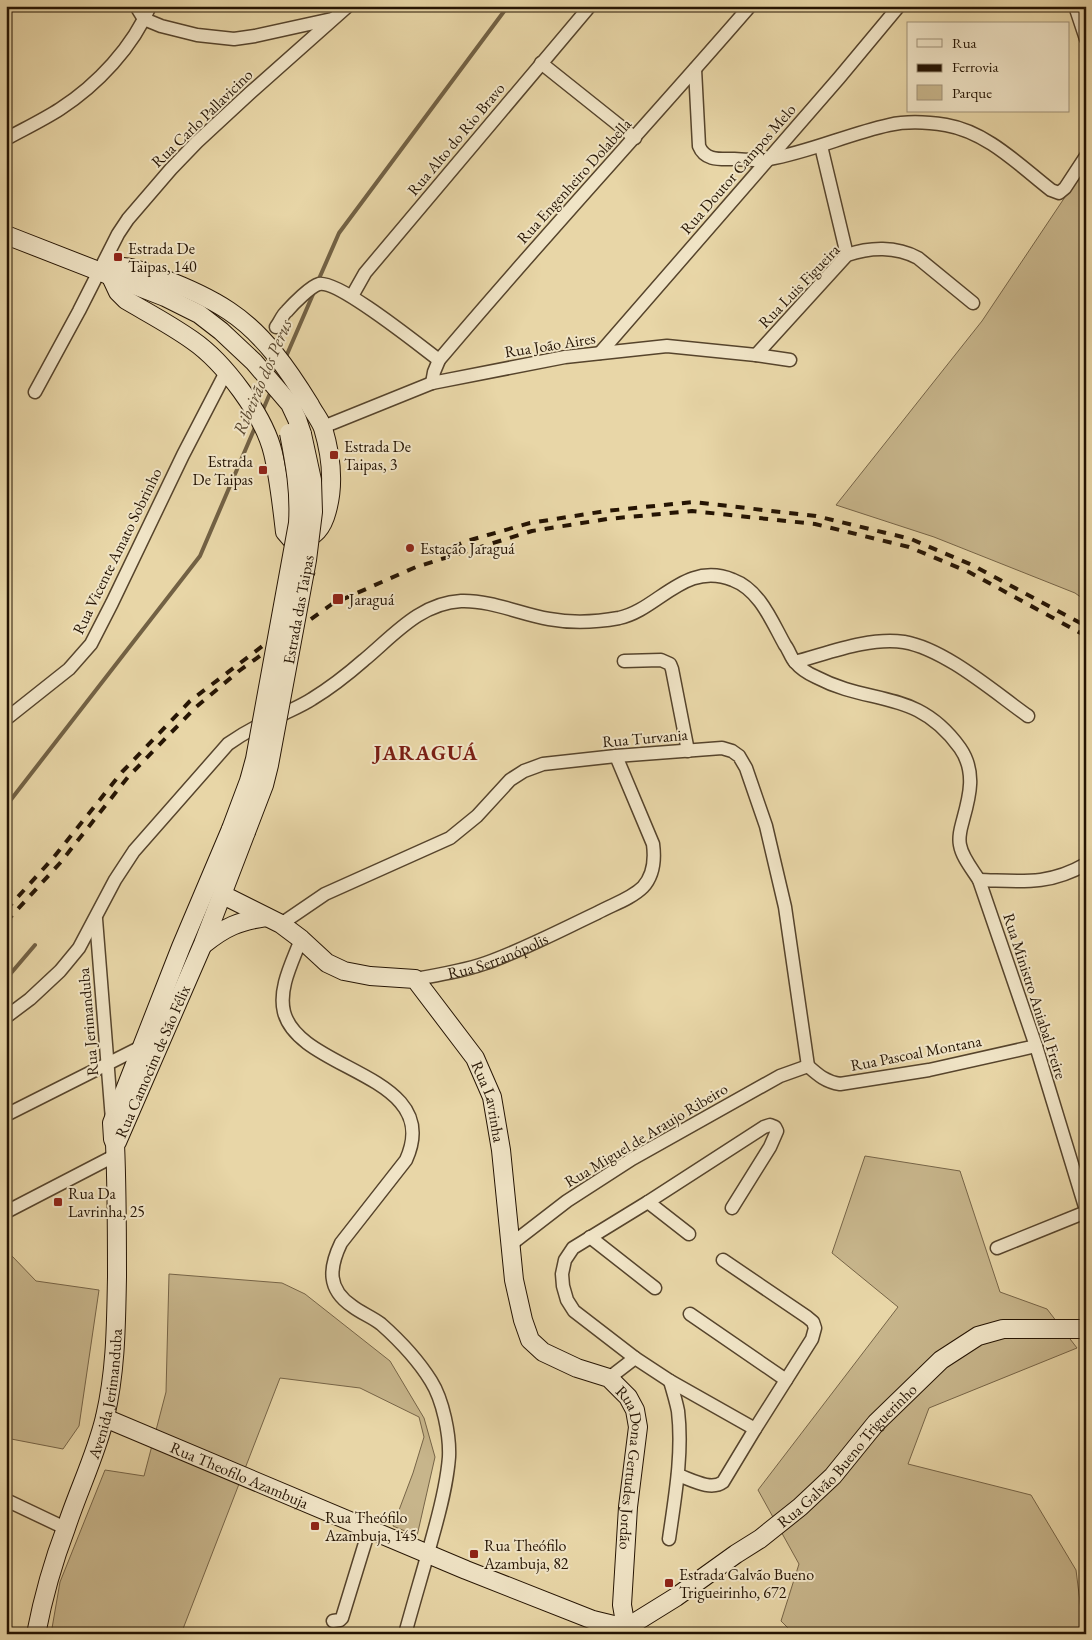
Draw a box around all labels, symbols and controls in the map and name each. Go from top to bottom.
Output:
legend [907,22,1070,112]
text: Rua [952,33,977,52]
text: Ferrovia [952,57,999,76]
street label: Rua Carlo Pallavicino [147,64,257,172]
street label: Rua Alto do Rio Bravo [402,78,510,200]
text: Parque [952,83,992,102]
street label: Rua Doutor Campos Melo [676,99,800,239]
street label: Rua Engenheiro Dolabella [512,113,636,248]
place label: Estrada De Taipas, 140 [128,238,197,277]
street label: Rua Luis Figueira [754,239,845,332]
marker: Estrada De Taipas, 140 [112,251,124,263]
water label: Ribeirão dos Perus [227,315,297,438]
street label: Rua João Aires [503,327,597,363]
place label: Estrada De Taipas, 3 [344,436,411,475]
marker: Estrada De Taipas, 3 [328,449,340,461]
place label: Estrada De Taipas [193,451,254,490]
street label: Rua Vicente Amato Sobrinho [68,464,167,638]
marker: Estrada De Taipas [257,464,269,476]
place label: Estação Jaraguá [420,538,515,559]
marker: Estação Jaraguá [404,542,416,554]
street label: Estrada das Taipas [277,554,318,666]
place label: Jaraguá [347,589,395,610]
marker: Jaraguá [331,592,345,606]
street label: Rua Turvania [601,724,689,752]
district label: JARAGUÁ [372,739,478,766]
street label: Rua Ministro Aniabal Freire [998,910,1072,1082]
street label: Rua Serranópolis [445,928,551,983]
street label: Rua Jerimanduba [73,966,103,1077]
street label: Rua Camocim de São Félix [110,981,195,1141]
street label: Rua Pascoal Montana [849,1030,984,1076]
street label: Rua Lavrinha [467,1058,510,1145]
street label: Rua Miguel de Araujo Ribeiro [560,1078,732,1192]
place label: Rua Da Lavrinha, 25 [68,1183,145,1222]
marker: Rua Da Lavrinha, 25 [52,1196,64,1208]
street label: Avenida Jerimanduba [82,1328,126,1463]
street label: Rua Galvão Bueno Triguerinho [772,1379,921,1532]
street label: Rua Dona Gertudes Jordão [612,1381,649,1550]
street label: Rua Theofilo Azambuja [167,1436,312,1513]
place label: Rua Theófilo Azambuja, 145 [324,1507,417,1546]
marker: Rua Theófilo Azambuja, 145 [309,1520,321,1532]
place label: Rua Theófilo Azambuja, 82 [483,1535,569,1574]
marker: Rua Theófilo Azambuja, 82 [468,1548,480,1560]
place label: Estrada Galvão Bueno Trigueirinho, 672 [679,1564,814,1603]
marker: Estrada Galvão Bueno Trigueirinho, 672 [663,1577,675,1589]

